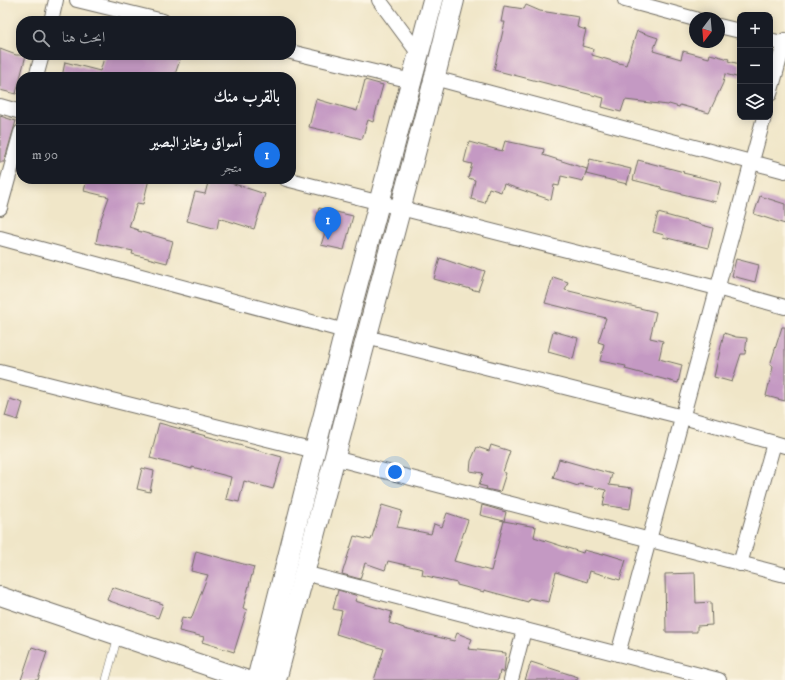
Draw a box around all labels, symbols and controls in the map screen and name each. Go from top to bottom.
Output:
north arrow [689,12,725,48]
map controls [737,12,773,120]
button: + [737,12,773,48]
search box [16,16,296,60]
icon: search [30,27,52,49]
text: ابحث هنا [62,28,105,47]
button: − [737,48,773,84]
button: layers [737,84,773,120]
text: بالقرب منك [214,86,280,108]
text: أسواق ومخابز البصير [150,133,242,152]
text: 90 m [32,147,58,163]
text: 1 [265,147,269,163]
text: متجر [221,160,242,176]
pin: 1 [315,207,341,240]
your location [385,462,405,482]

